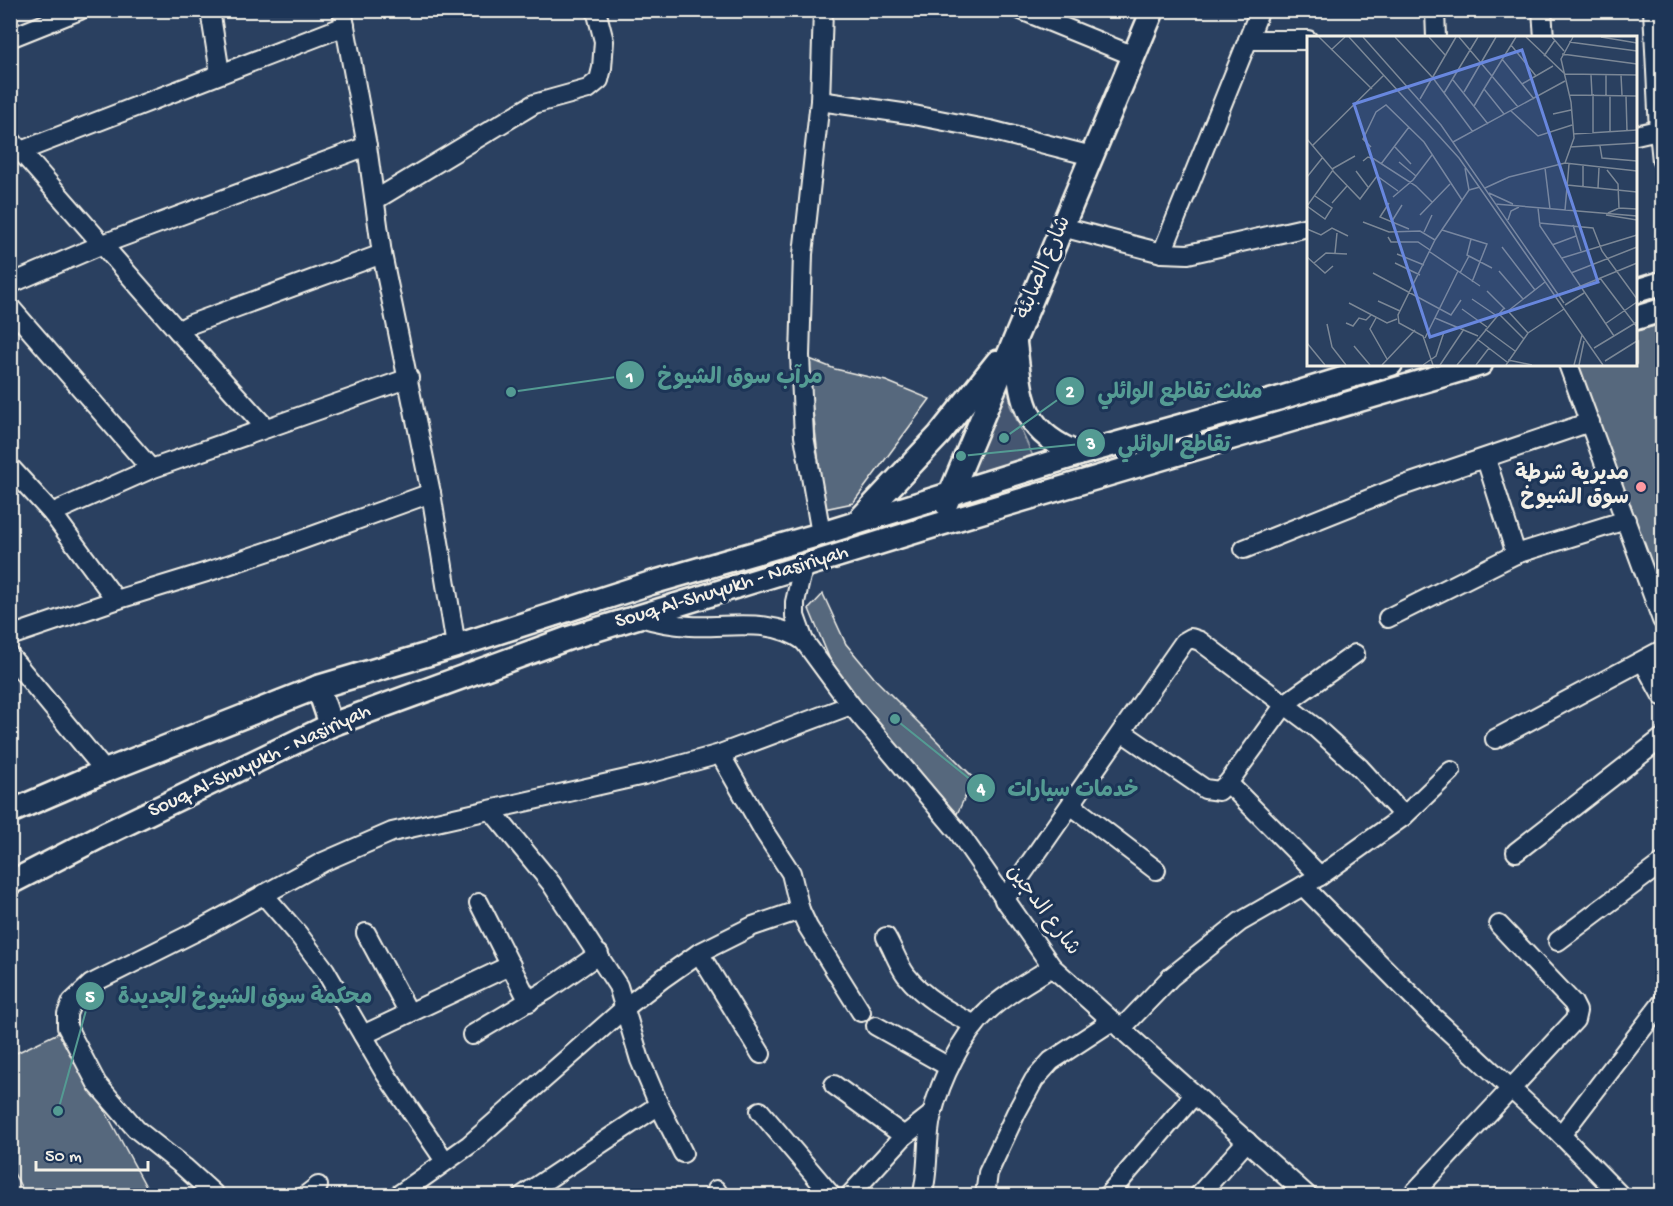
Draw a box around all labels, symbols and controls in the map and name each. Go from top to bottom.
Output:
inset map [1307,36,1637,366]
street label: شارع الصابئة [1012,213,1078,323]
callout: مرآب سوق الشيوخ [615,355,834,395]
text: مرآب سوق الشيوخ [657,363,823,392]
text: 1 [625,368,634,389]
callout: مثلث تقاطع الوائلي [1055,371,1274,411]
text: مثلث تقاطع الوائلي [1098,381,1262,410]
text: 2 [1066,383,1075,404]
callout: تقاطع الوائلي [1076,423,1242,463]
text: تقاطع الوائلي [1118,434,1231,463]
text: 3 [1085,435,1096,456]
place label: مديرية شرطة سوق الشيوخ [1515,462,1629,512]
marker: مديرية شرطة سوق الشيوخ [1634,480,1648,494]
street label: Souq Al-Shuyukh - Nasiriyah [612,541,852,635]
street label: Souq Al-Shuyukh - Nasiriyah [145,699,375,825]
callout: خدمات سيارات [966,768,1151,808]
text: خدمات سيارات [1007,779,1139,805]
text: 4 [976,780,986,801]
street label: شارع الدجين [1000,861,1084,961]
callout: محكمة سوق الشيوخ الجديدة [75,976,384,1016]
text: محكمة سوق الشيوخ الجديدة [118,985,372,1012]
text: 5 [85,988,95,1009]
scale bar [36,1134,148,1172]
text: 50 m [45,1147,82,1168]

